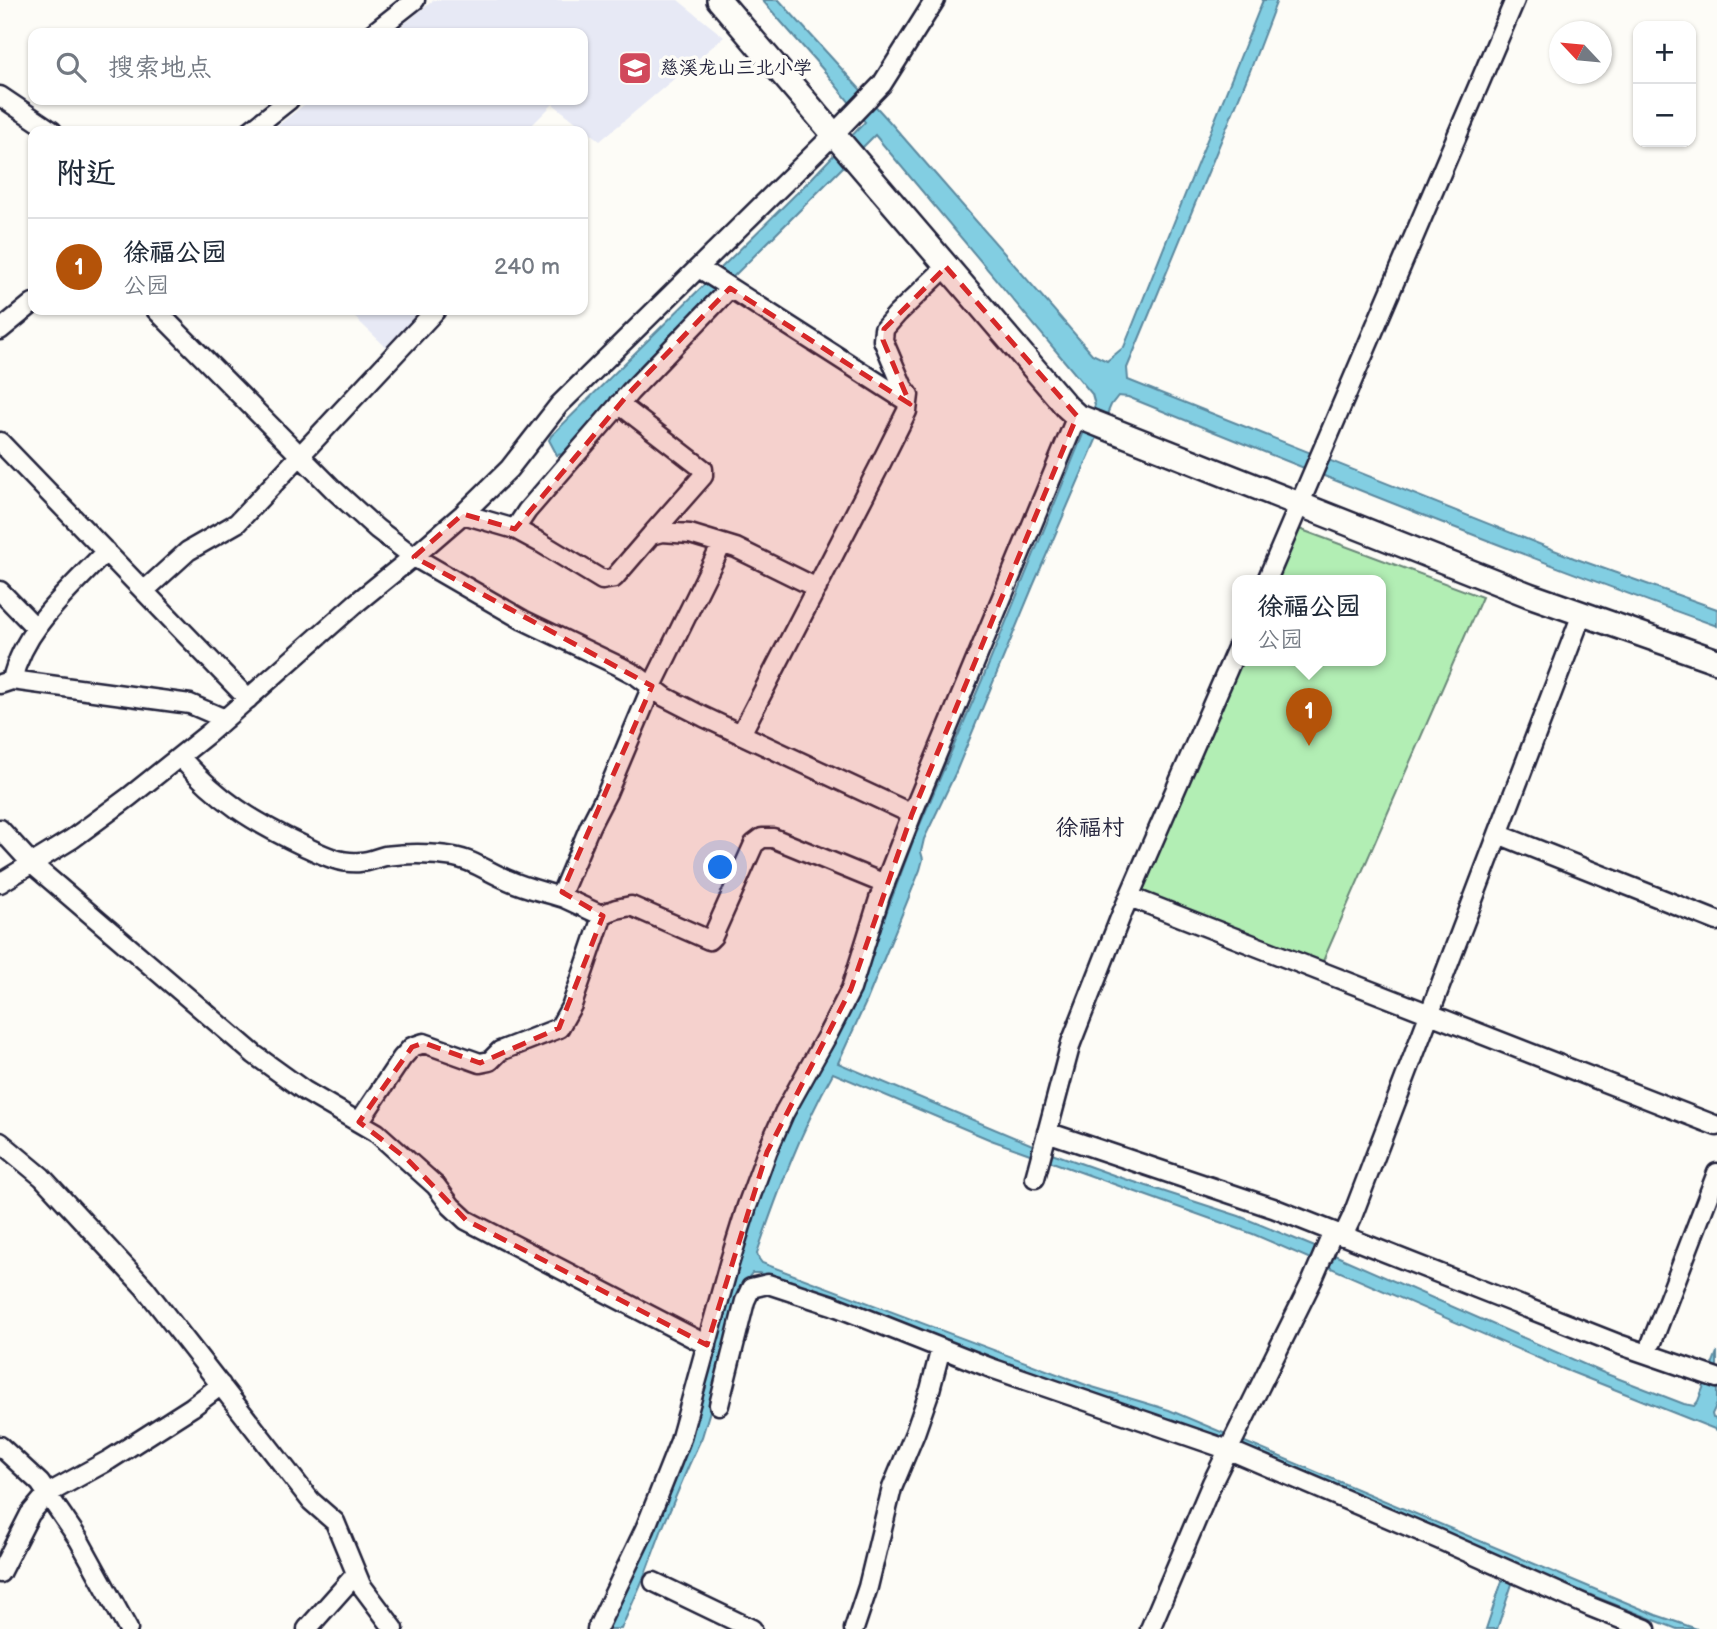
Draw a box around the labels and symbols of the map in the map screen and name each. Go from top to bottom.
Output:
north arrow [1549,21,1612,84]
school or university icon: 慈溪龙山三北小学 [616,49,654,87]
place label: 慈溪龙山三北小学 [660,57,812,80]
pin: 1 [1286,688,1332,746]
district label: 徐福村 [1056,814,1125,842]
your location [703,850,737,884]

